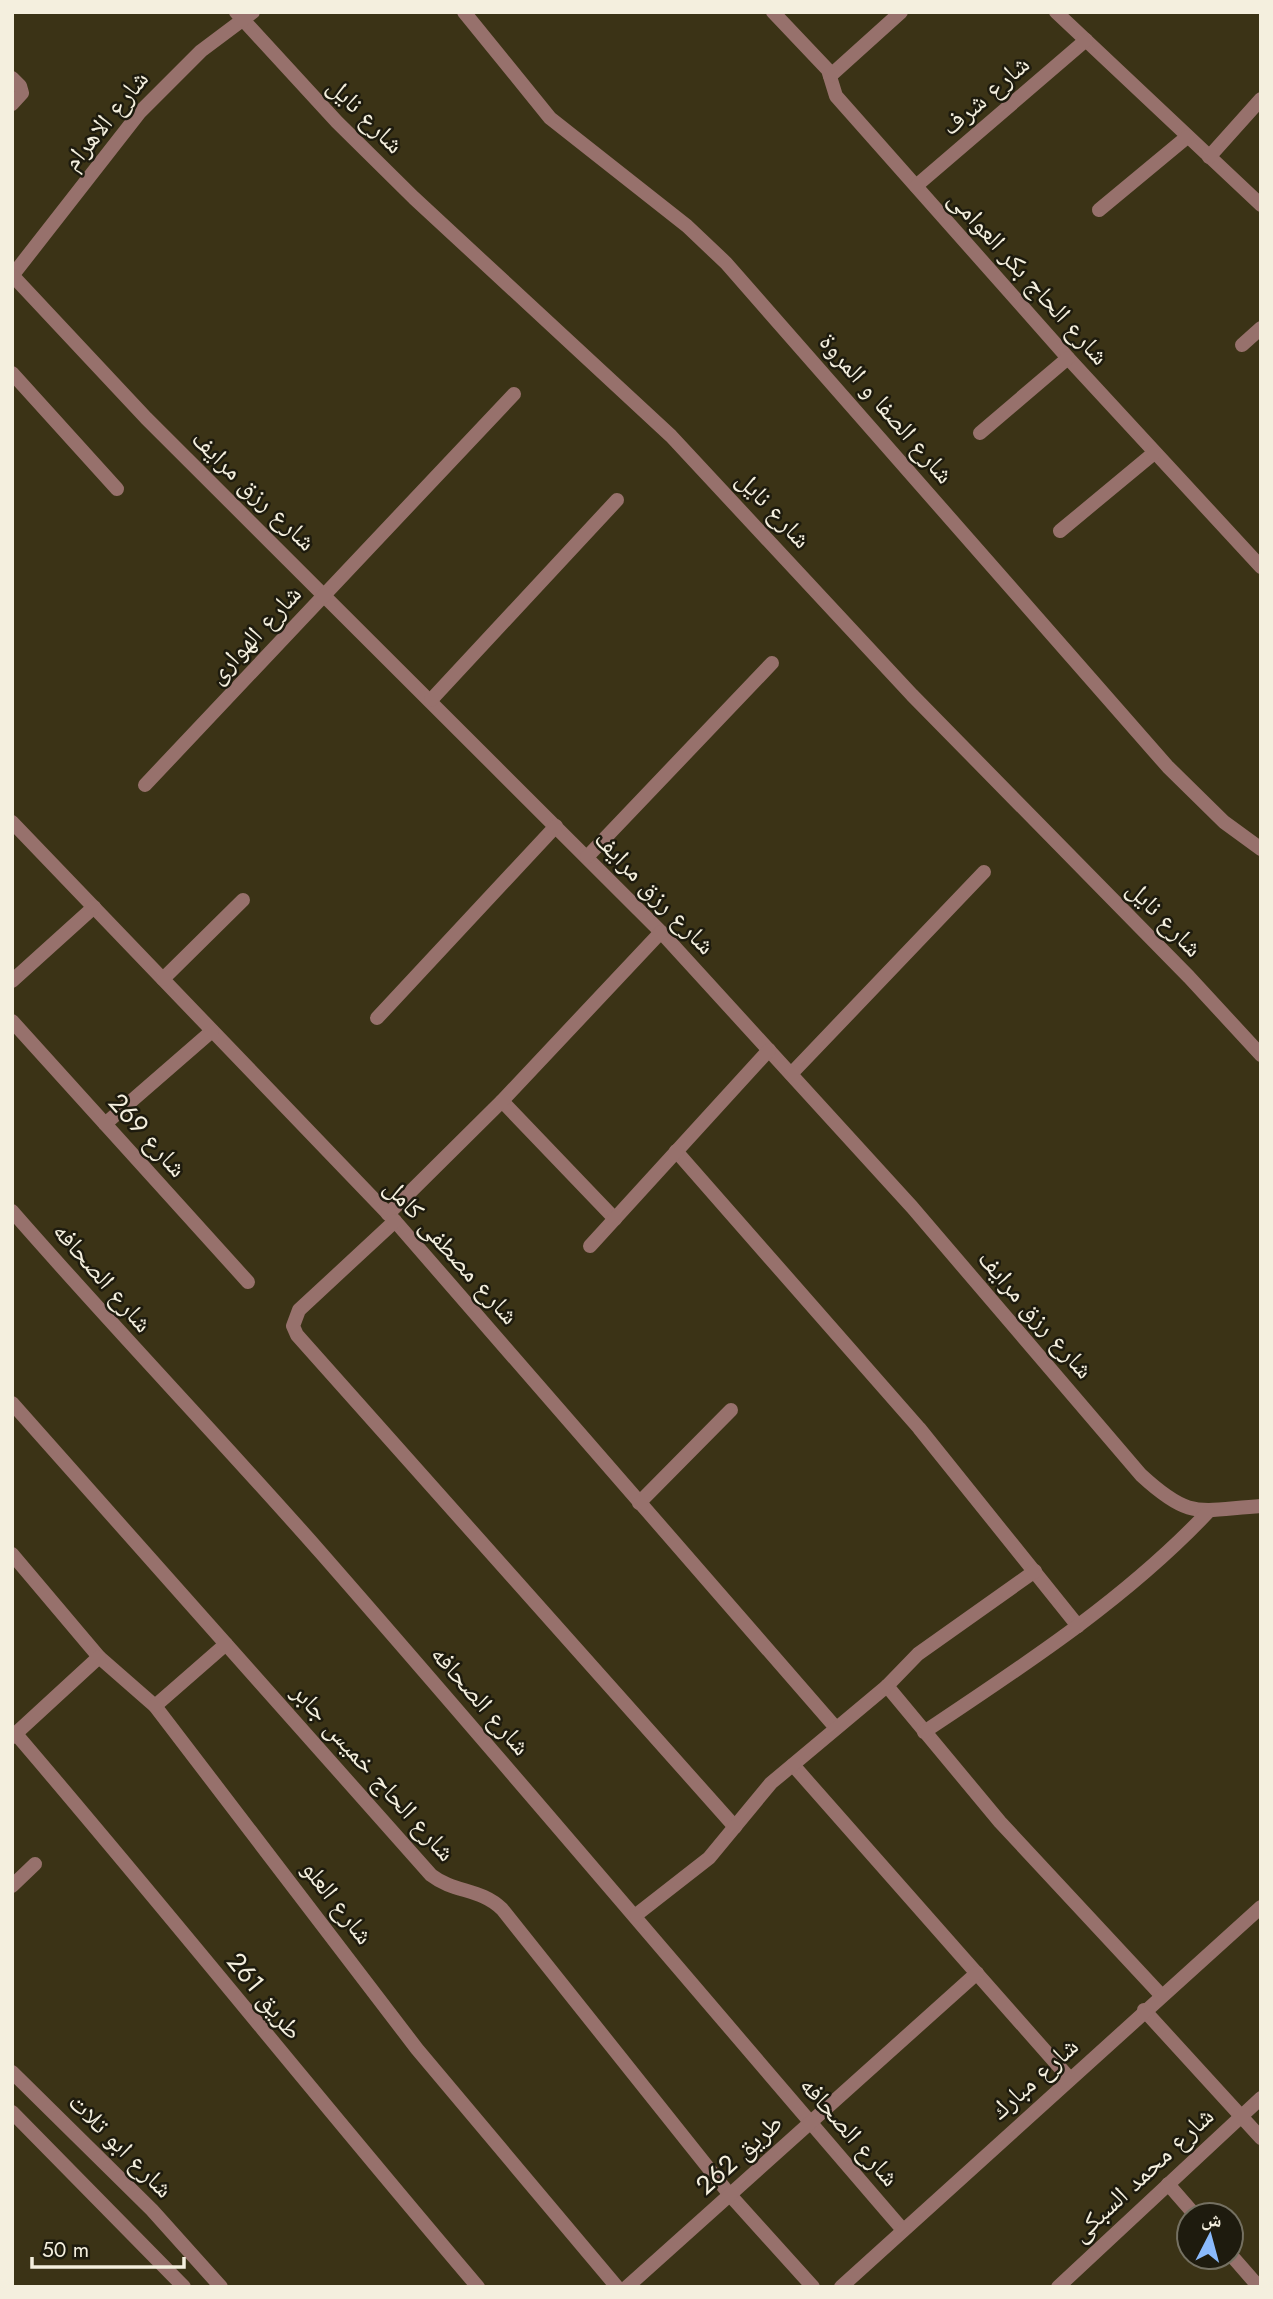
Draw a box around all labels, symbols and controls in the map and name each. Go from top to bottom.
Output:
street label: شارع شرف [932,46,1038,144]
street label: شارع الاهرام [53,62,157,178]
street label: شارع نايل [319,68,413,162]
street label: شارع الحاج بكر العوامى [940,181,1118,373]
street label: شارع الصفا و المروة [811,324,963,492]
street label: شارع رزق مرايف [183,421,325,559]
street label: شارع نايل [728,461,820,557]
street label: شارع الهوارى [198,576,310,692]
street label: شارع رزق مرايف [586,821,724,963]
street label: شارع نايل [1118,871,1212,965]
street label: شارع 269 [100,1084,196,1186]
street label: شارع مصطفى كامل [376,1169,528,1333]
street label: شارع الصحافه [44,1213,162,1341]
street label: شارع رزق مرايف [969,1241,1103,1387]
street label: شارع الصحافه [422,1636,540,1764]
street label: شارع الحاج خميس جابر [283,1674,465,1870]
street label: شارع العلو [293,1852,383,1952]
street label: طريق 261 [218,1944,312,2048]
street label: شارع مبارك [981,2028,1087,2128]
street label: شارع الصحافه [791,2067,909,2195]
street label: شارع ابو تلات [60,2084,182,2206]
street label: شارع محمد السبكى [1064,2100,1220,2248]
street label: طريق 262 [687,2105,791,2203]
north arrow [1175,2201,1245,2271]
scale bar [32,2226,184,2270]
text: 50 m [42,2235,89,2265]

